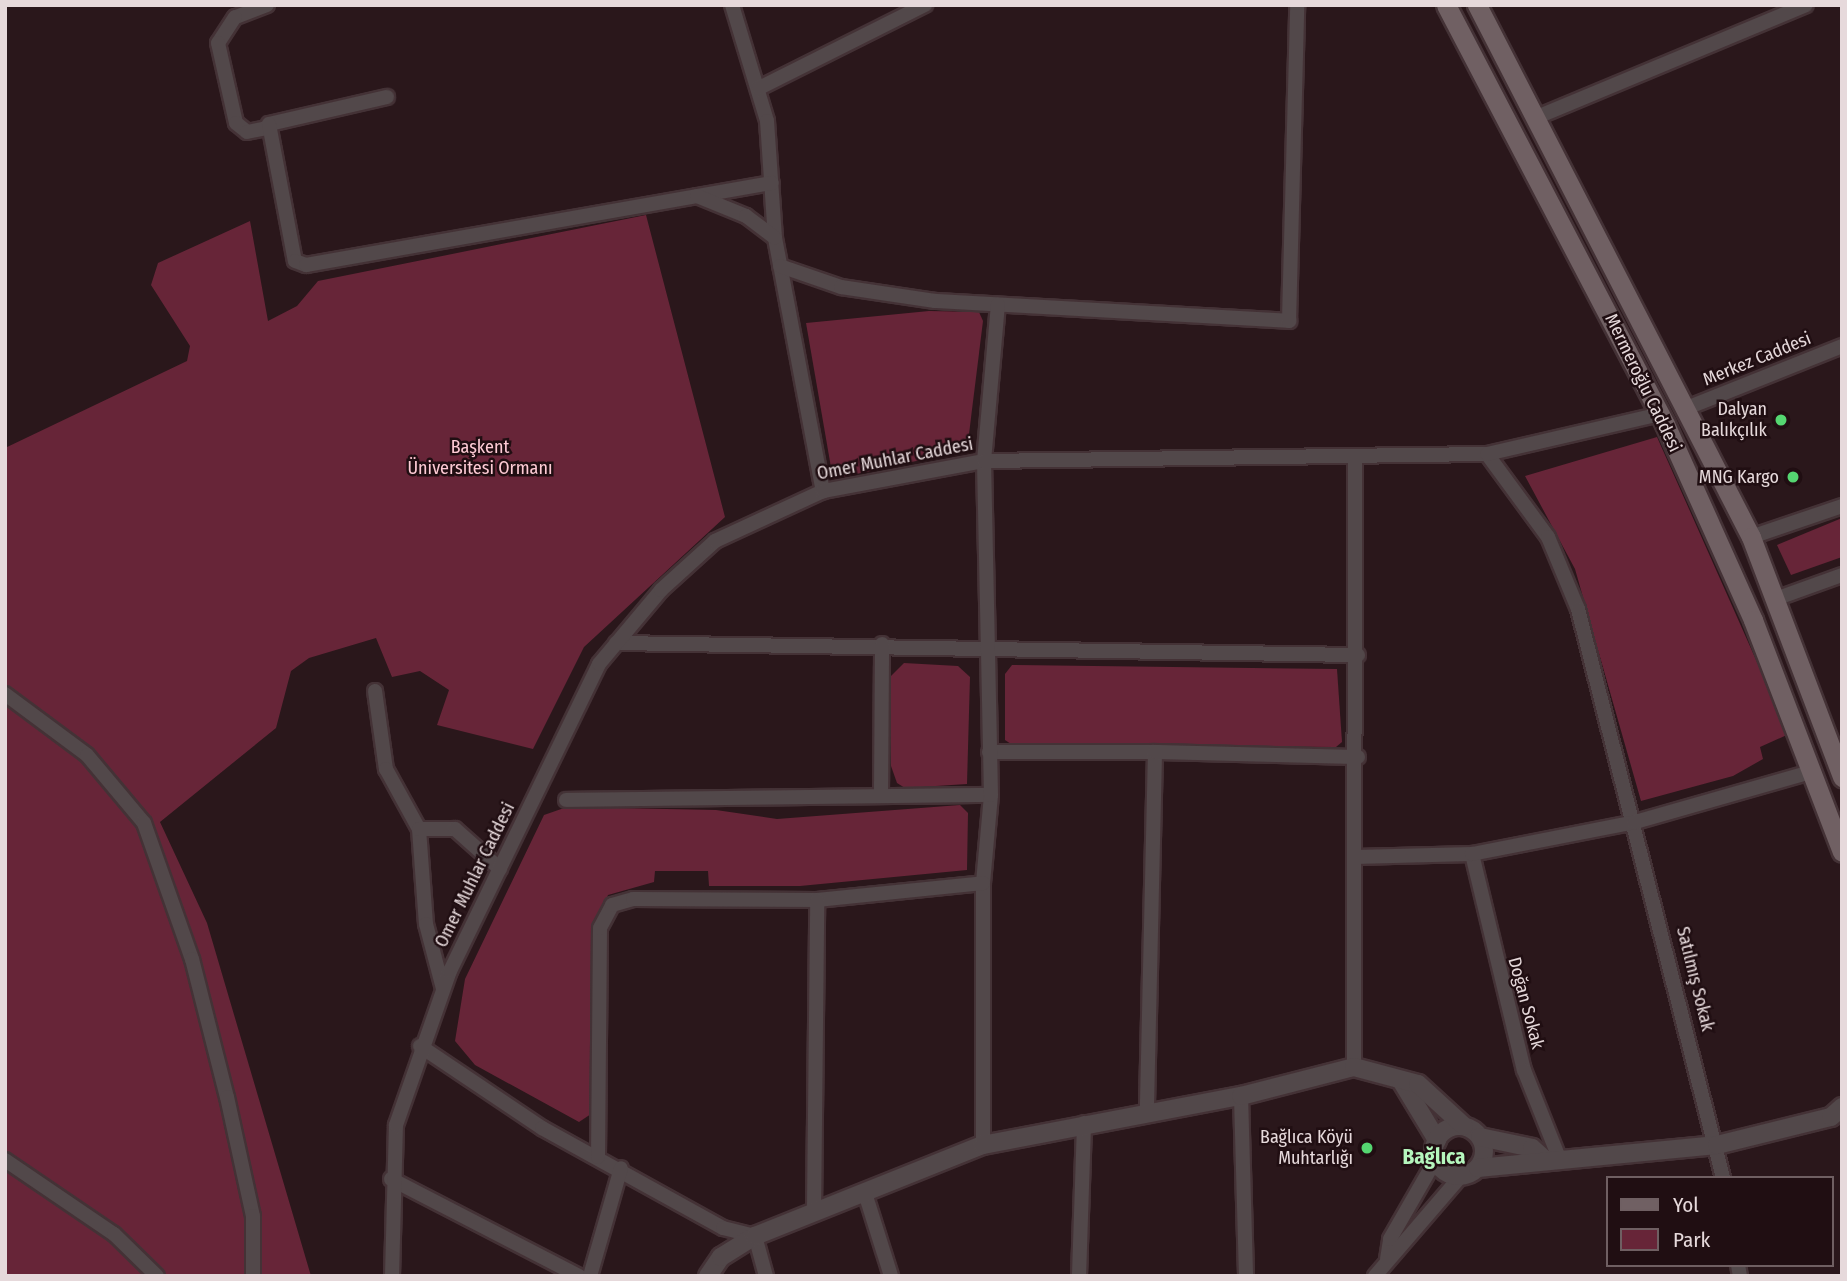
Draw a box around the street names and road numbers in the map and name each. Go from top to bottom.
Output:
street label: Mermeroğlu Caddesi [1600,310,1686,456]
street label: Merkez Caddesi [1700,328,1814,390]
street label: Omer Muhlar Caddesi [815,433,975,485]
street label: Omer Muhlar Caddesi [431,799,519,951]
street label: Satılmış Sokak [1672,925,1718,1033]
street label: Doğan Sokak [1503,955,1549,1051]

